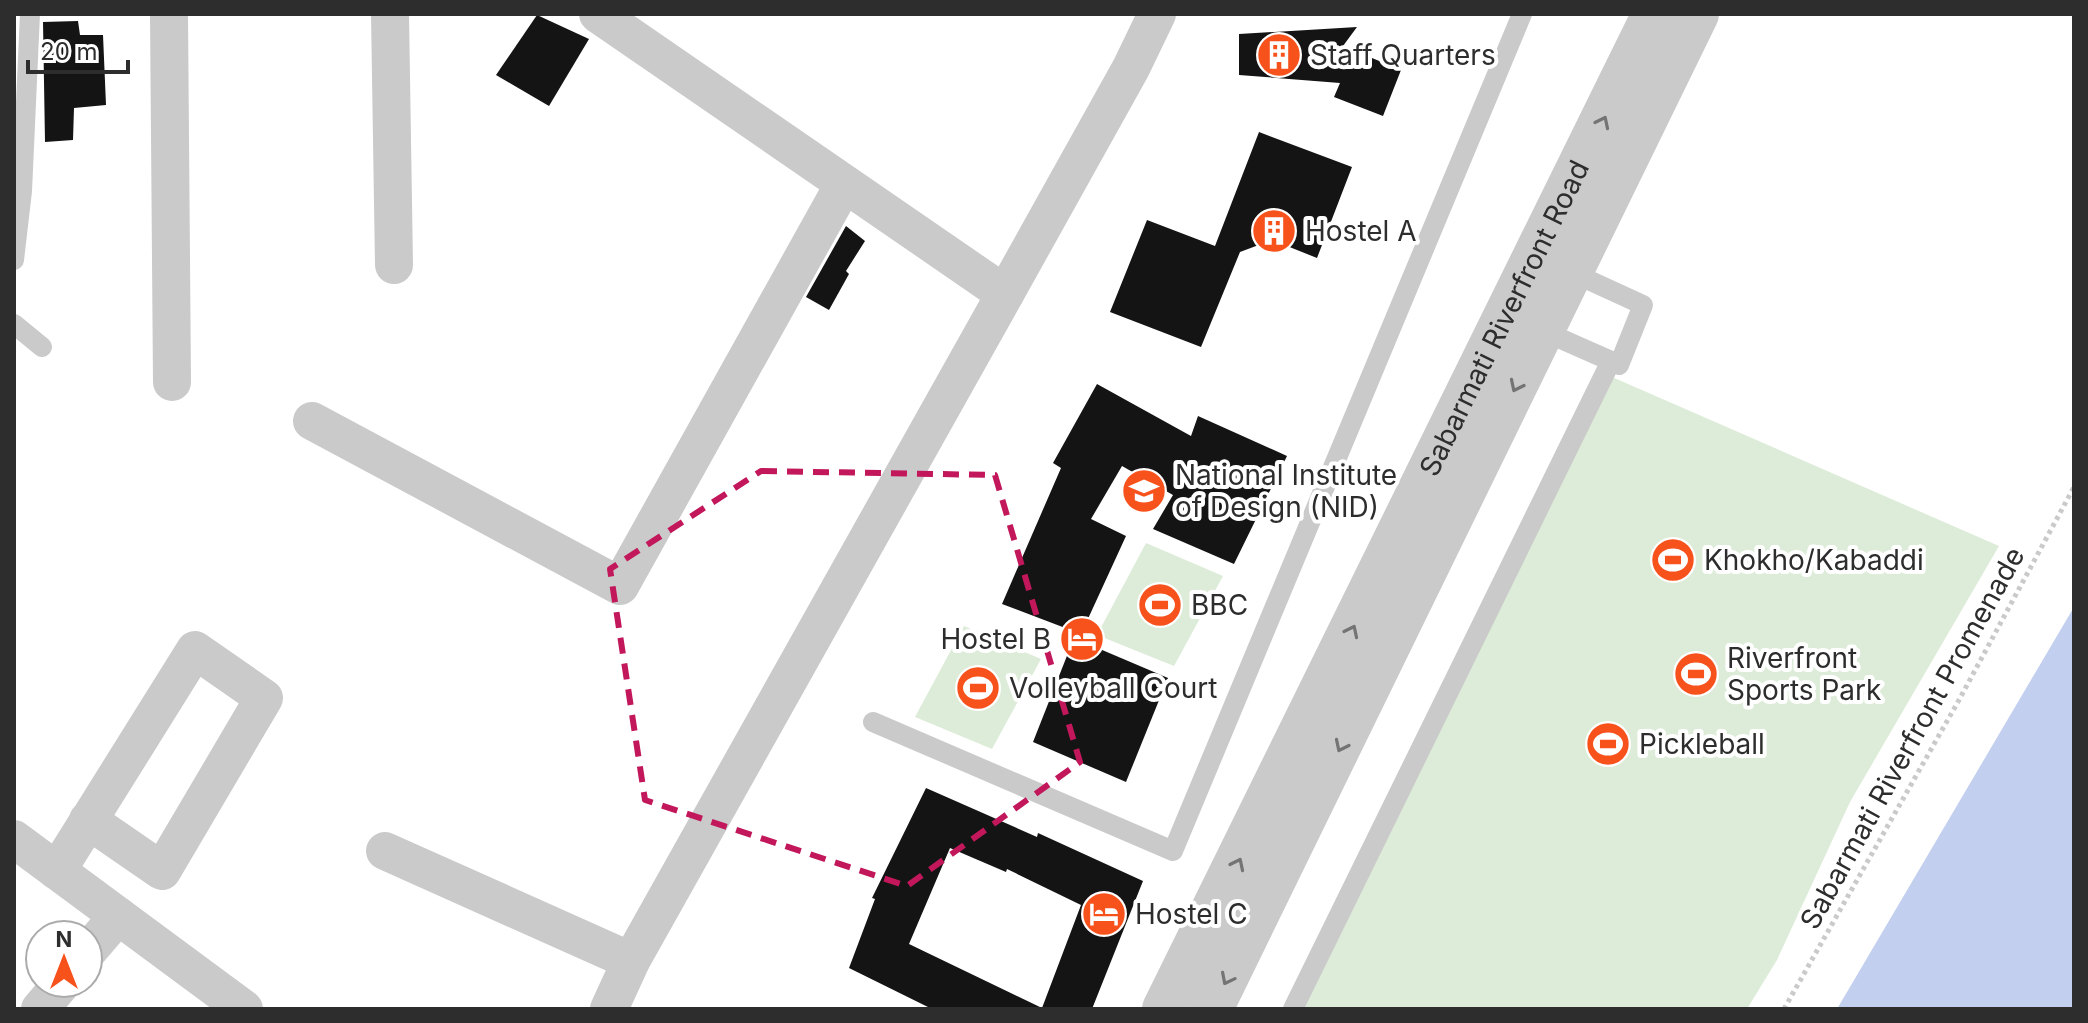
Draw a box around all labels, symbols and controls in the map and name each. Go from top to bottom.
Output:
scale bar [28,24,128,74]
building icon: Staff Quarters [1255,31,1303,79]
text: 20 m [40,37,98,66]
place label: Staff Quarters [1310,38,1496,72]
one-way arrow [1593,115,1609,130]
street label: Sabarmati Riverfront Road [1412,155,1596,482]
building icon: Hostel A [1250,207,1298,255]
place label: Hostel A [1305,214,1417,248]
one-way arrow [1510,378,1526,393]
place label: National Institute of Design (NID) [1175,458,1397,524]
school or university icon: National Institute of Design (NID) [1120,467,1168,515]
sports icon: Khokho/Kabaddi [1649,536,1697,584]
street label: Sabarmati Riverfront Promenade [1793,541,2031,935]
place label: Khokho/Kabaddi [1704,543,1924,577]
sports icon: BBC [1136,581,1184,629]
place label: BBC [1191,588,1248,622]
hotel icon: Hostel B [1058,615,1106,663]
place label: Hostel B [940,622,1051,656]
one-way arrow [1343,625,1358,640]
place label: Riverfront Sports Park [1727,641,1881,707]
sports icon: Riverfront Sports Park [1672,650,1720,698]
sports icon: Volleyball Court [954,664,1002,712]
place label: Volleyball Court [1009,671,1217,705]
sports icon: Pickleball [1584,720,1632,768]
place label: Pickleball [1639,727,1765,761]
one-way arrow [1335,737,1351,752]
one-way arrow [1228,858,1243,873]
hotel icon: Hostel C [1080,890,1128,938]
place label: Hostel C [1135,897,1248,931]
north arrow [24,919,104,999]
text: N [56,926,72,952]
one-way arrow [1221,971,1236,986]

